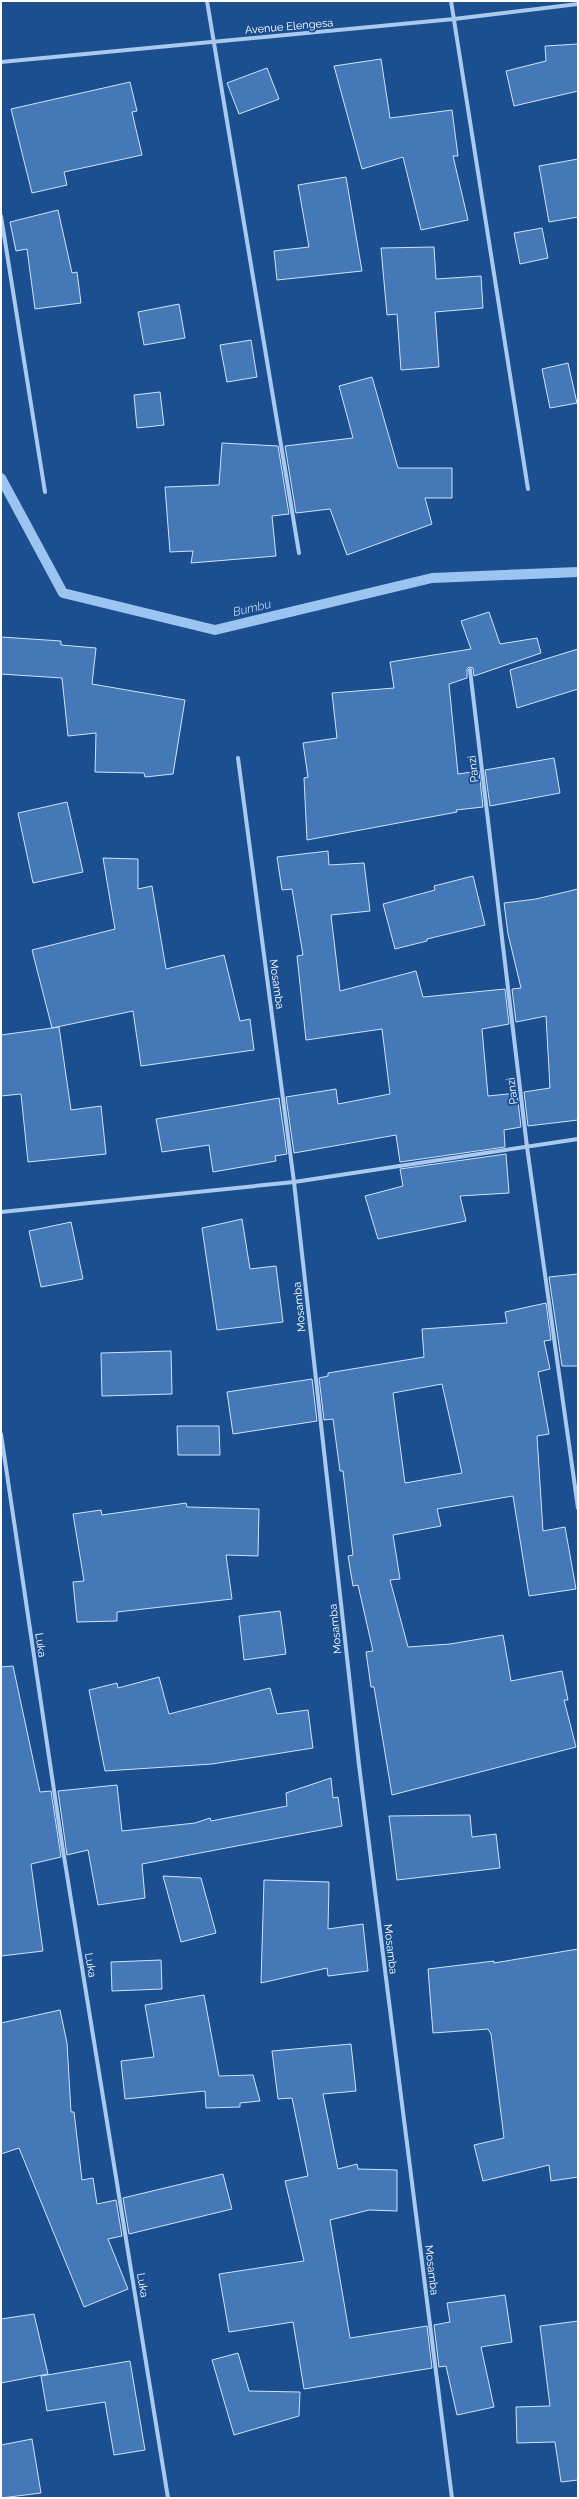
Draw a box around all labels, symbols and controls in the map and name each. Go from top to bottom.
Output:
street label: Avenue Elengesa [244,16,334,37]
water label: Bumbu [231,597,273,619]
street label: Panzi [465,755,482,783]
street label: Mosamba [267,958,286,1010]
street label: Panzi [504,1077,521,1105]
street label: Mosamba [290,1281,309,1333]
street label: Mosamba [326,1603,345,1655]
street label: Luka [32,1632,49,1658]
street label: Mosamba [381,1923,400,1975]
street label: Luka [82,1952,99,1978]
street label: Mosamba [422,2244,441,2296]
street label: Luka [134,2272,151,2298]

